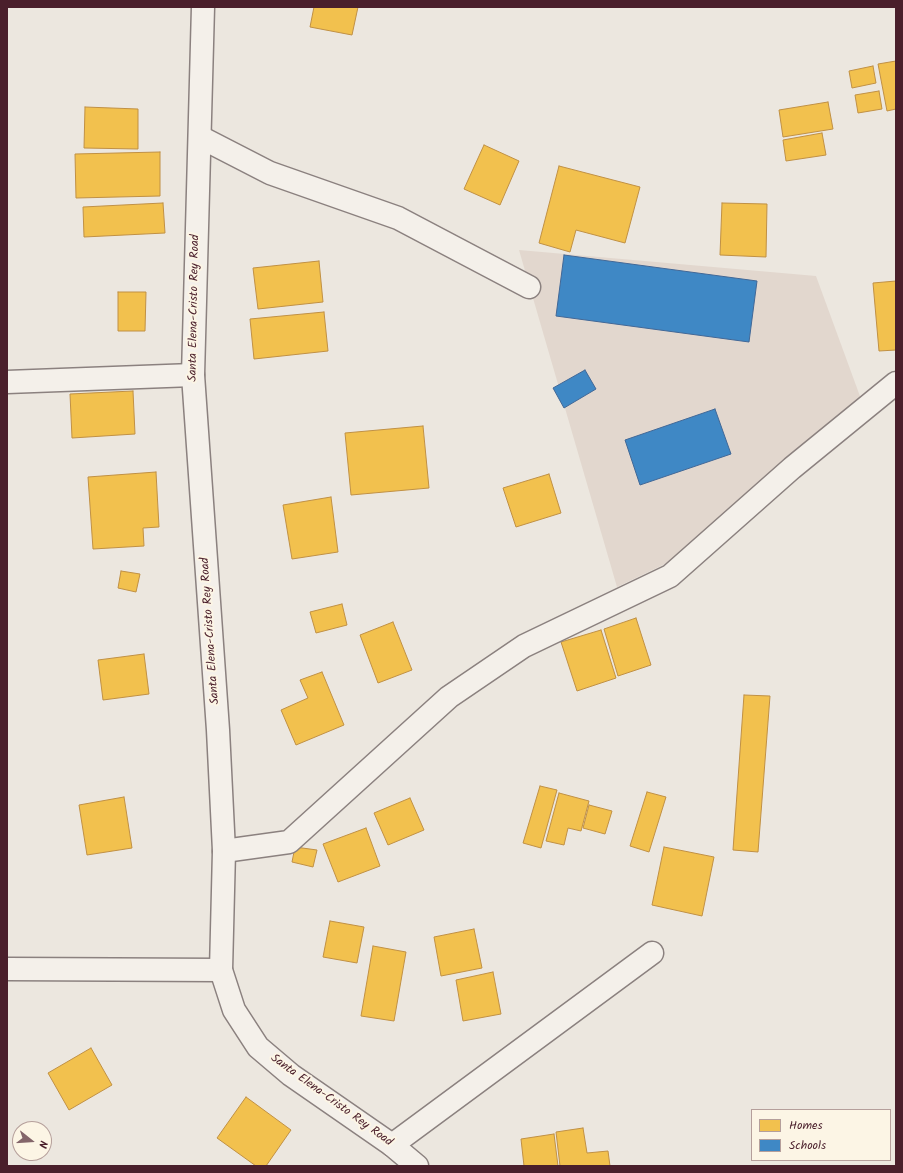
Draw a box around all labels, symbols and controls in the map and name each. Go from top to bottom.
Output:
street label: Santa Elena-Cristo Rey Road [187,234,203,382]
street label: Santa Elena-Cristo Rey Road [199,557,223,705]
street label: Santa Elena-Cristo Rey Road [267,1052,395,1150]
legend [751,1109,891,1161]
text: Homes [789,1116,823,1135]
north arrow [12,1121,52,1161]
text: Schools [789,1136,826,1155]
text: N [33,1138,52,1150]

